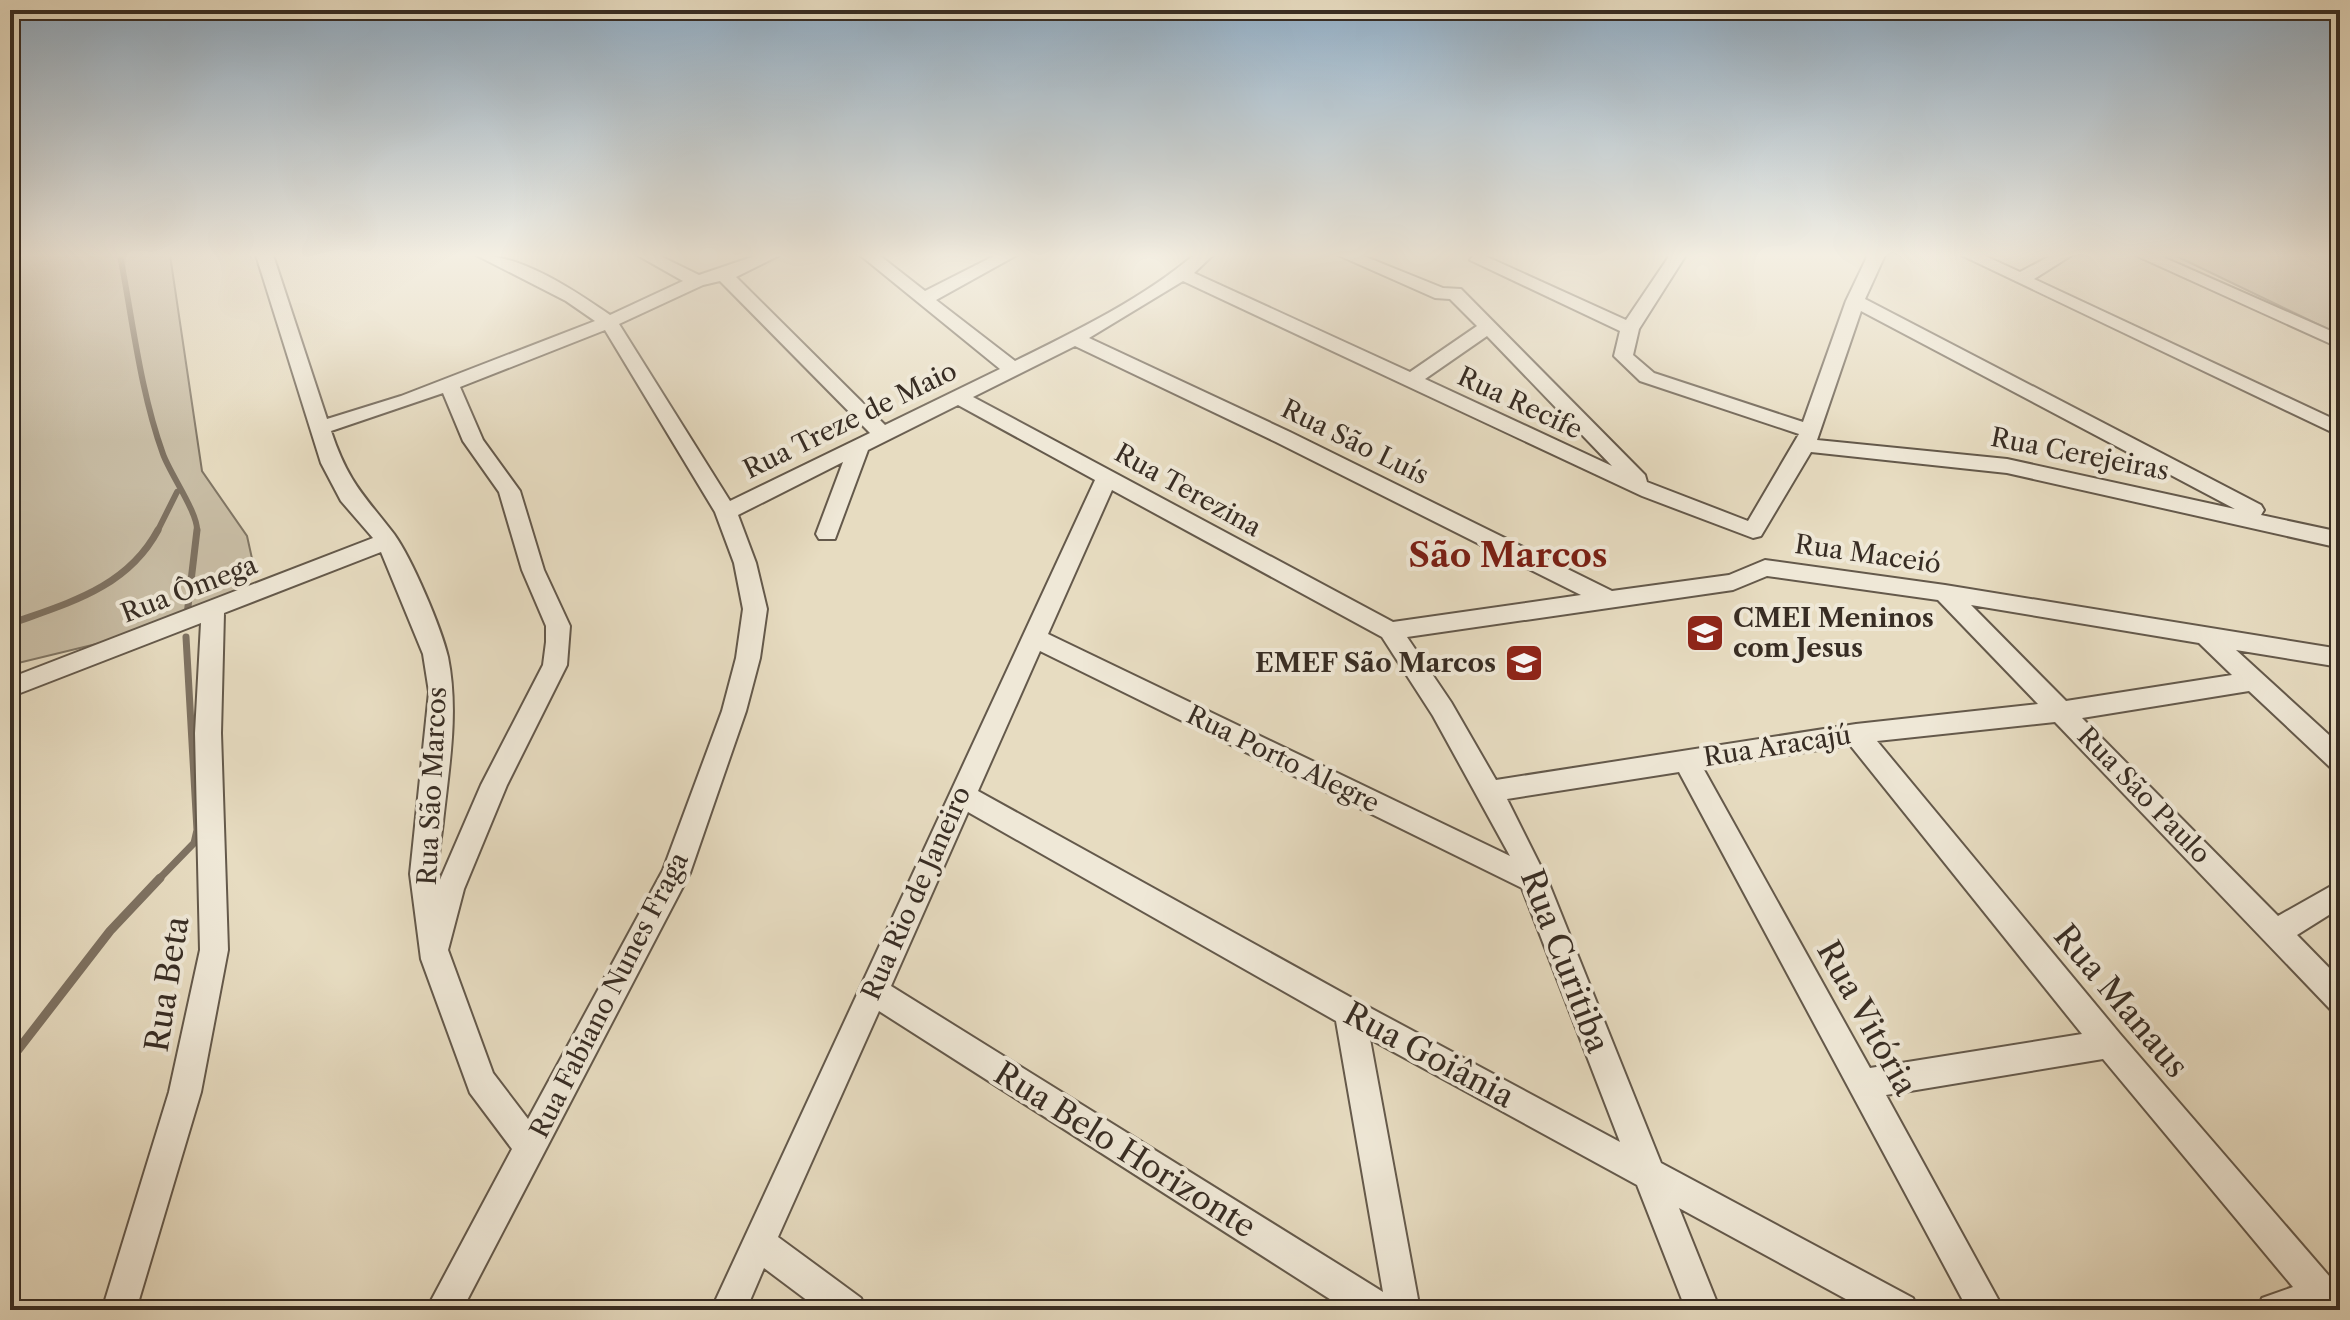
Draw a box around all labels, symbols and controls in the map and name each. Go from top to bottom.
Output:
street label: Rua Treze de Maio [738,354,962,486]
street label: Rua Recife [1453,360,1587,446]
street label: Rua São Luís [1276,393,1434,491]
street label: Rua Cerejeiras [1988,421,2172,487]
street label: Rua Terezina [1109,437,1267,544]
street label: Rua Maceió [1793,528,1943,580]
district label: São Marcos [1408,534,1608,576]
street label: Rua Ômega [116,548,262,630]
place label: CMEI Meninos com Jesus [1733,602,1934,664]
school or university icon: CMEI Meninos com Jesus [1684,612,1726,654]
school or university icon: EMEF São Marcos [1503,642,1545,684]
place label: EMEF São Marcos [1255,647,1496,679]
street label: Rua São Marcos [411,686,453,886]
street label: Rua Porto Alegre [1182,699,1384,819]
street label: Rua Aracajú [1701,719,1853,773]
street label: Rua São Paulo [2071,720,2217,870]
street label: Rua Rio de Janeiro [855,781,977,1005]
street label: Rua Fabiano Nunes Fraga [523,847,695,1143]
street label: Rua Curitiba [1513,864,1618,1058]
street label: Rua Beta [137,913,196,1054]
street label: Rua Manaus [2046,916,2197,1085]
street label: Rua Vitória [1809,934,1926,1102]
street label: Rua Goiânia [1338,993,1521,1116]
street label: Rua Belo Horizonte [987,1053,1263,1246]

